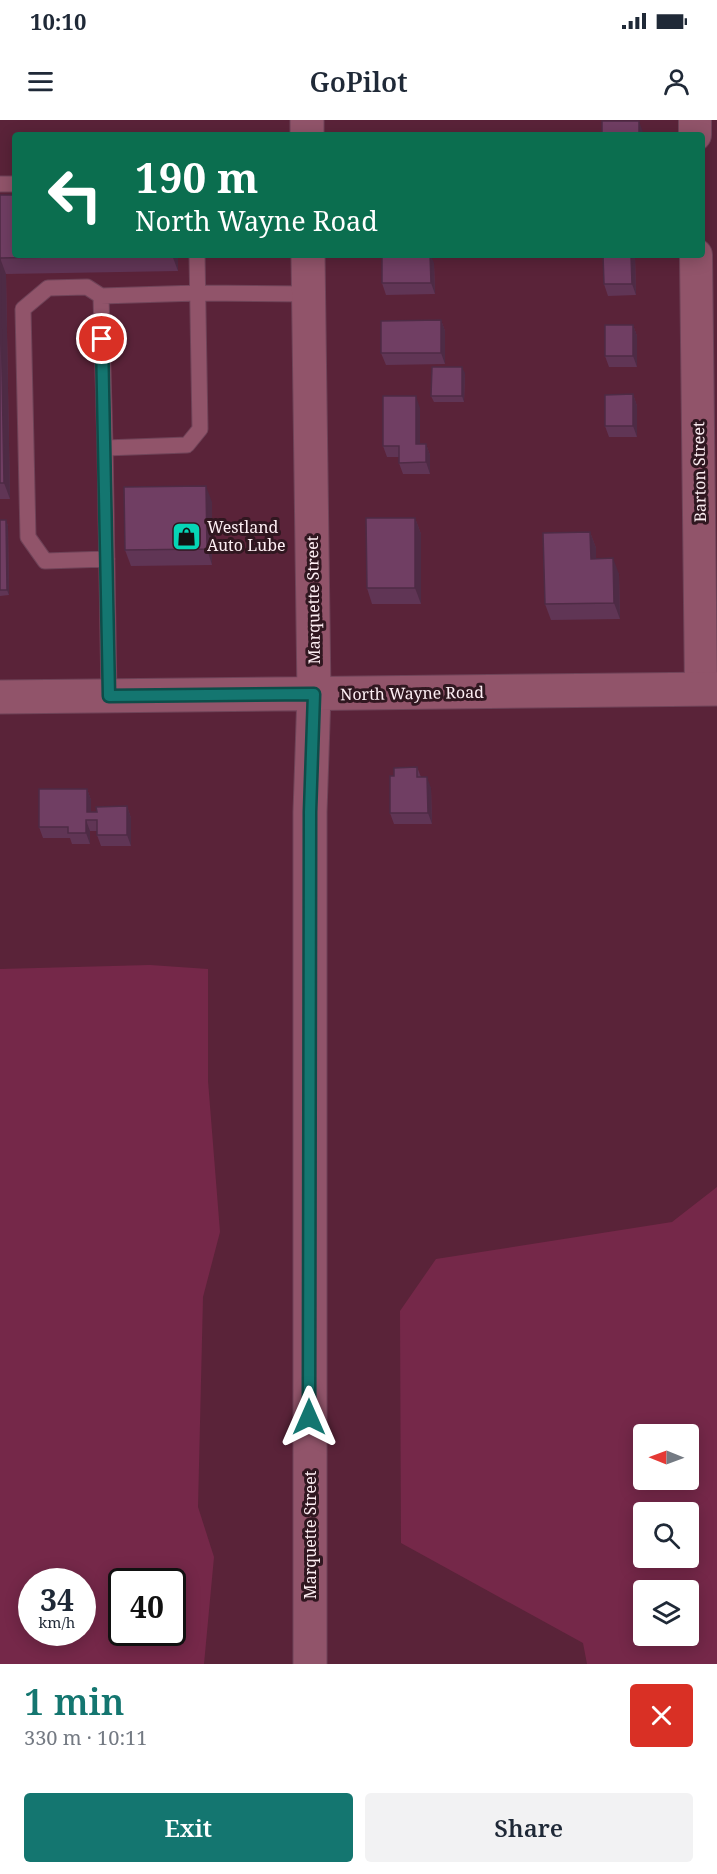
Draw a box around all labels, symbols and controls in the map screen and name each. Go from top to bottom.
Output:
text: 10:10 [30,6,86,36]
text: GoPilot [309,63,408,100]
icon: menu [24,65,57,98]
icon: person [660,65,693,98]
text: 190 m [135,148,259,205]
icon: left [36,156,114,234]
text: North Wayne Road [135,202,378,239]
pin [76,313,127,364]
icon: arrive [85,322,118,355]
street label: Barton Street [687,421,711,523]
place label: Westland Auto Lube [207,516,286,556]
shop icon: Westland Auto Lube [170,520,202,552]
street label: Marquette Street [301,535,325,665]
street label: North Wayne Road [340,681,484,705]
position arrow [277,1385,341,1449]
north arrow [633,1424,699,1490]
map controls [633,1424,699,1646]
street label: Marquette Street [299,1470,321,1599]
button: search [633,1502,699,1568]
speed limit sign: 40 [108,1568,186,1646]
text: 34 [40,1579,74,1620]
button: layers [633,1580,699,1646]
text: km/h [39,1612,75,1632]
text: 1 min [24,1677,125,1726]
button: close [630,1684,693,1747]
text: 330 m · 10:11 [24,1724,147,1751]
button: Exit [24,1793,353,1862]
button: Share [365,1793,693,1862]

